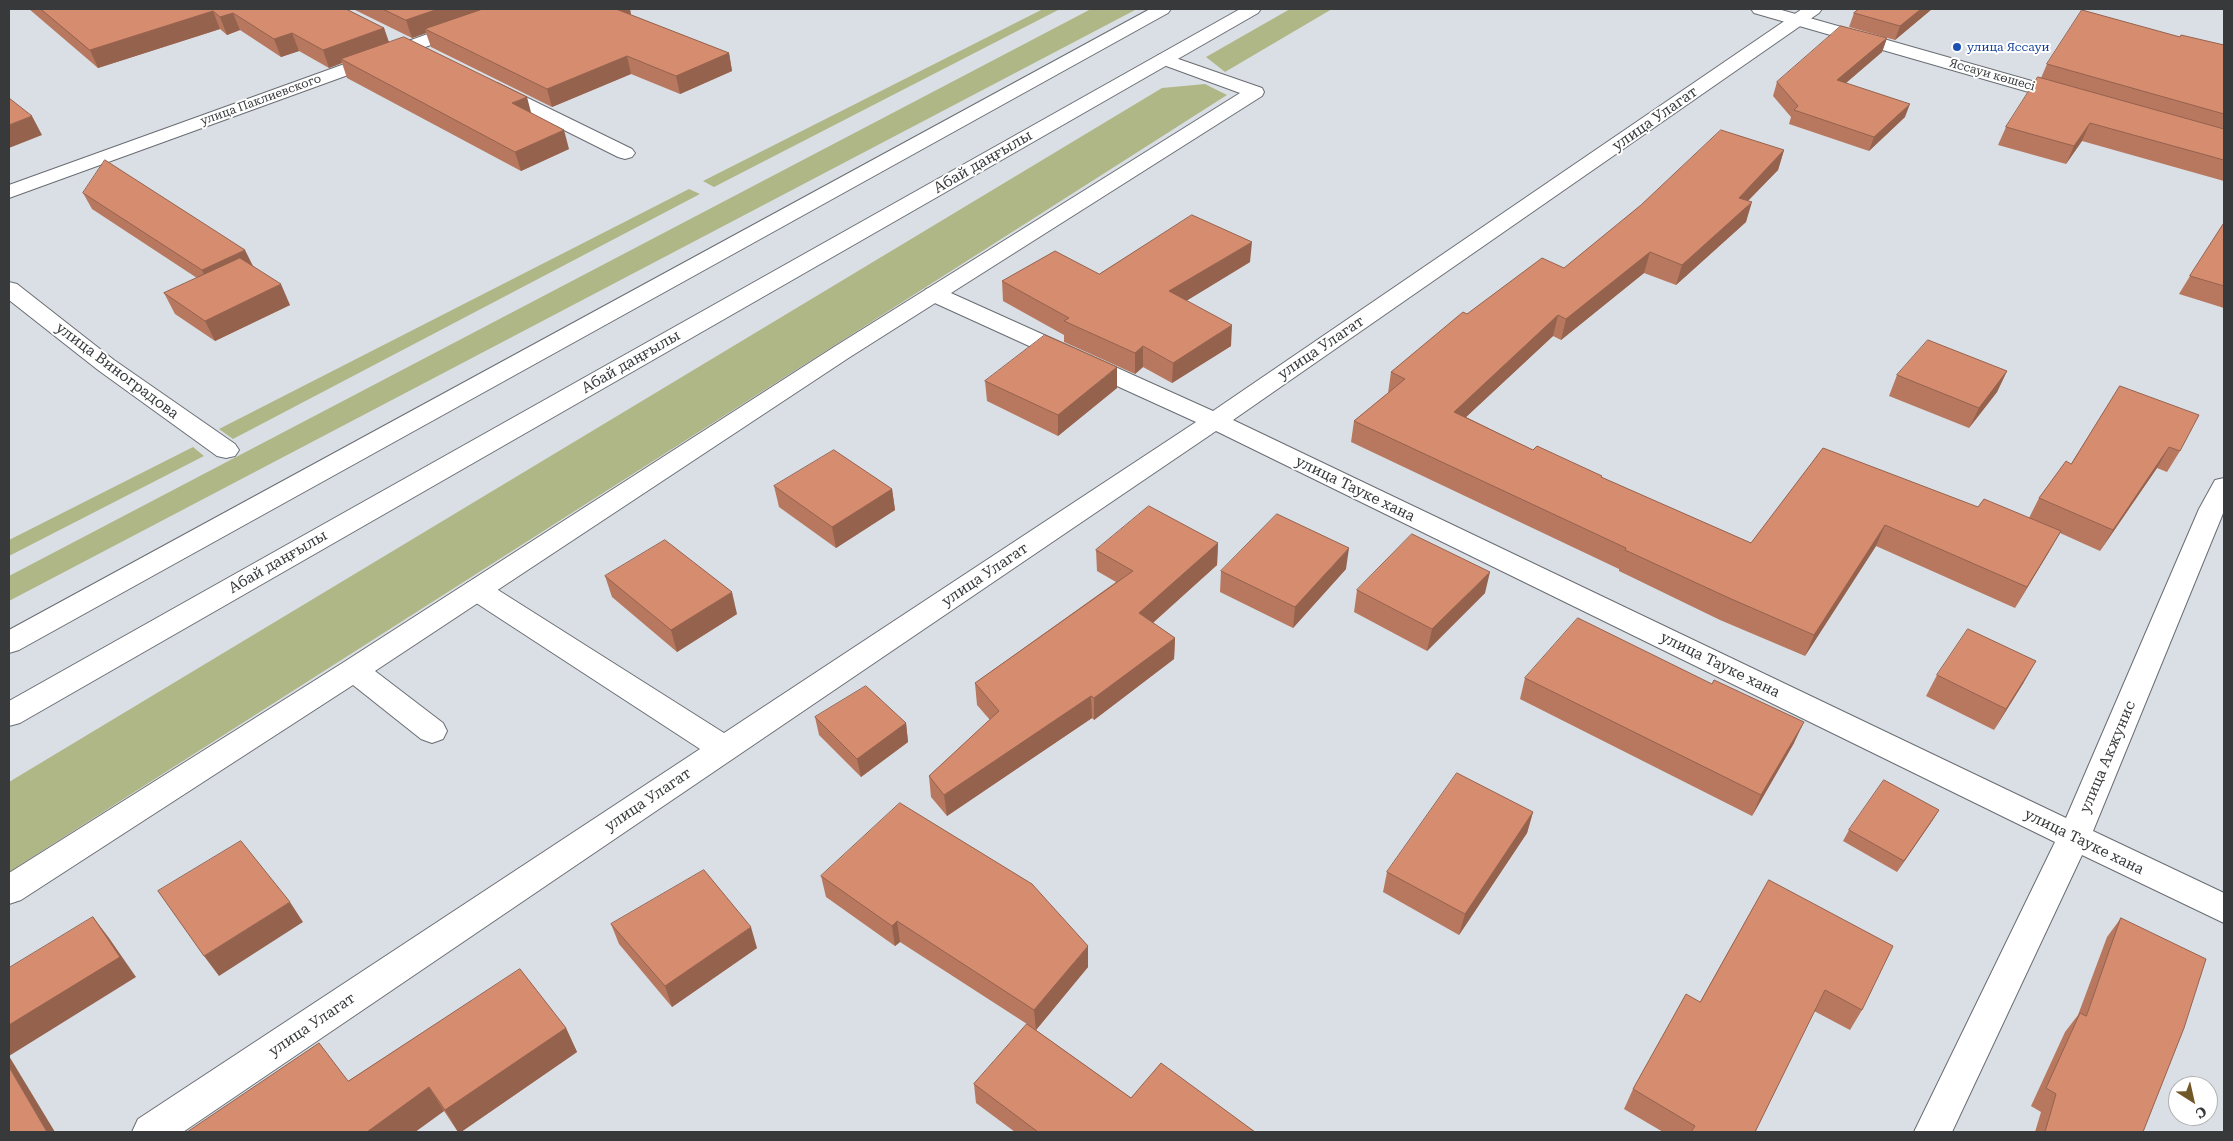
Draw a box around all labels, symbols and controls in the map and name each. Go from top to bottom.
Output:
place label: улица Яссауи [1967,40,2050,54]
marker: улица Яссауи [1951,41,1963,53]
street label: Яссауи көшесі [1947,56,2037,94]
street label: улица Паклиевского [199,71,323,129]
street label: улица Улагат [1609,83,1701,155]
street label: Абай даңғылы [930,126,1036,198]
street label: улица Улагат [1274,313,1368,383]
street label: улица Виноградова [52,319,182,423]
street label: Абай даңғылы [578,326,684,398]
street label: улица Тауке хана [1292,452,1418,526]
street label: Абай даңғылы [225,526,331,598]
street label: улица Улагат [938,540,1032,610]
street label: улица Тауке хана [1657,628,1783,702]
street label: улица Акжунис [2076,698,2140,816]
street label: улица Улагат [601,765,695,835]
street label: улица Тауке хана [2021,805,2147,879]
street label: улица Улагат [265,990,359,1060]
north arrow [2168,1076,2218,1126]
text: С [2192,1103,2210,1122]

